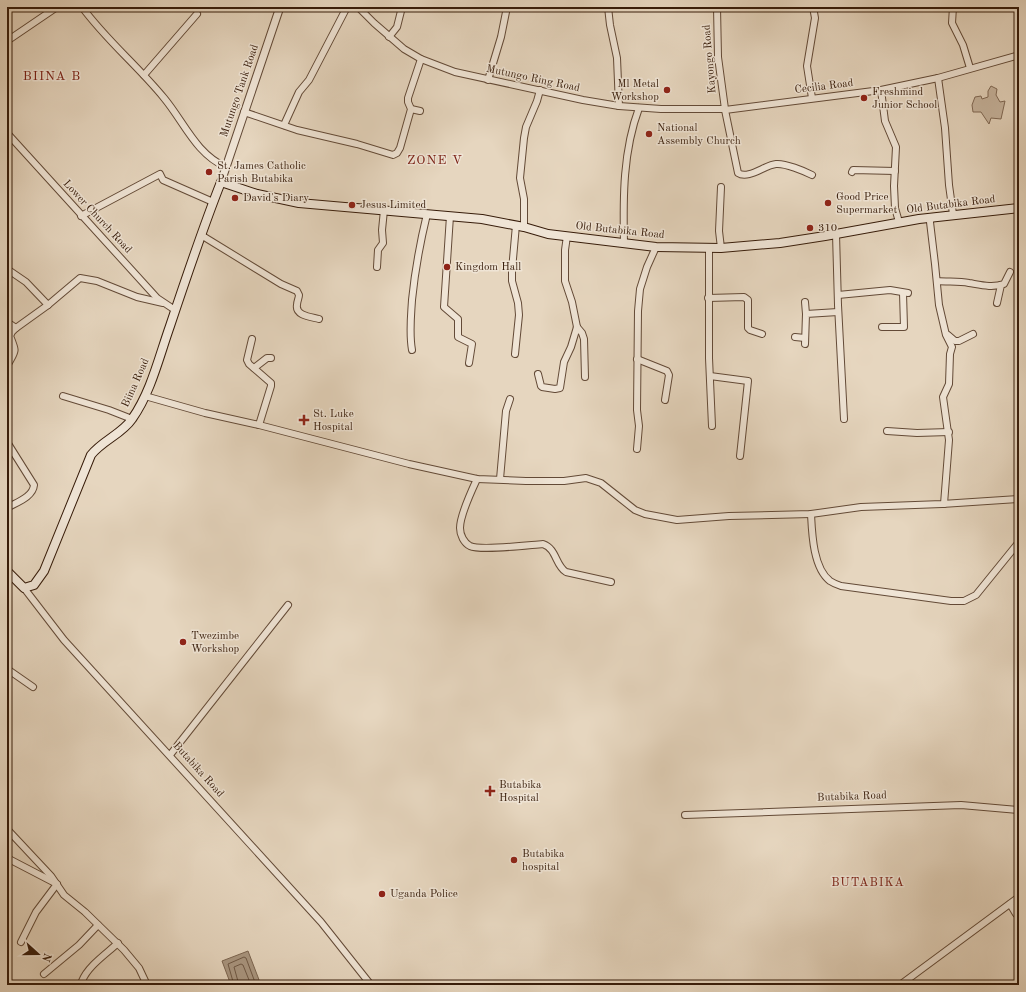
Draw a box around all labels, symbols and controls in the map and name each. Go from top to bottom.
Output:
street label: Kayongo Road [701,24,718,94]
street label: Mutungo Tank Road [219,43,261,139]
street label: Mutungo Ring Road [485,64,581,94]
district label: BIINA B [23,70,81,83]
street label: Cecilia Road [794,78,854,96]
place label: Ml Metal Workshop [611,79,659,103]
marker: Ml Metal Workshop [662,85,672,95]
place label: Freshmind Junior School [872,87,937,111]
marker: Freshmind Junior School [859,93,869,103]
place label: National Assembly Church [657,123,741,147]
marker: National Assembly Church [644,129,654,139]
district label: ZONE V [407,154,463,167]
place label: St. James Catholic Parish Butabika [217,161,306,185]
marker: St. James Catholic Parish Butabika [204,167,214,177]
street label: Lower Church Road [60,178,134,256]
place label: Good Price Supermarket [836,192,897,216]
marker: David's Diary [230,193,240,203]
place label: David's Diary [243,193,309,204]
street label: Old Butabika Road [906,194,996,216]
marker: Good Price Supermarket [823,198,833,208]
marker: Jesus Limited [347,200,357,210]
place label: Jesus Limited [360,200,426,211]
street label: Old Butabika Road [575,221,665,241]
marker: 310 [805,223,815,233]
place label: 310 [818,223,837,234]
marker: Kingdom Hall [442,262,452,272]
place label: Kingdom Hall [455,262,521,273]
street label: Biina Road [120,357,152,409]
place label: St. Luke Hospital [313,409,354,433]
marker: St. Luke Hospital [298,414,310,426]
place label: Twezimbe Workshop [191,631,240,655]
marker: Twezimbe Workshop [178,637,188,647]
street label: Butabika Road [170,740,226,800]
place label: Butabika Hospital [499,780,542,804]
marker: Butabika Hospital [484,785,496,797]
street label: Butabika Road [817,790,887,804]
place label: Butabika hospital [522,849,565,873]
marker: Butabika hospital [509,855,519,865]
district label: BUTABIKA [831,877,905,889]
marker: Uganda Police [377,889,387,899]
place label: Uganda Police [390,889,458,900]
north arrow [18,934,58,974]
text: N [39,951,53,963]

